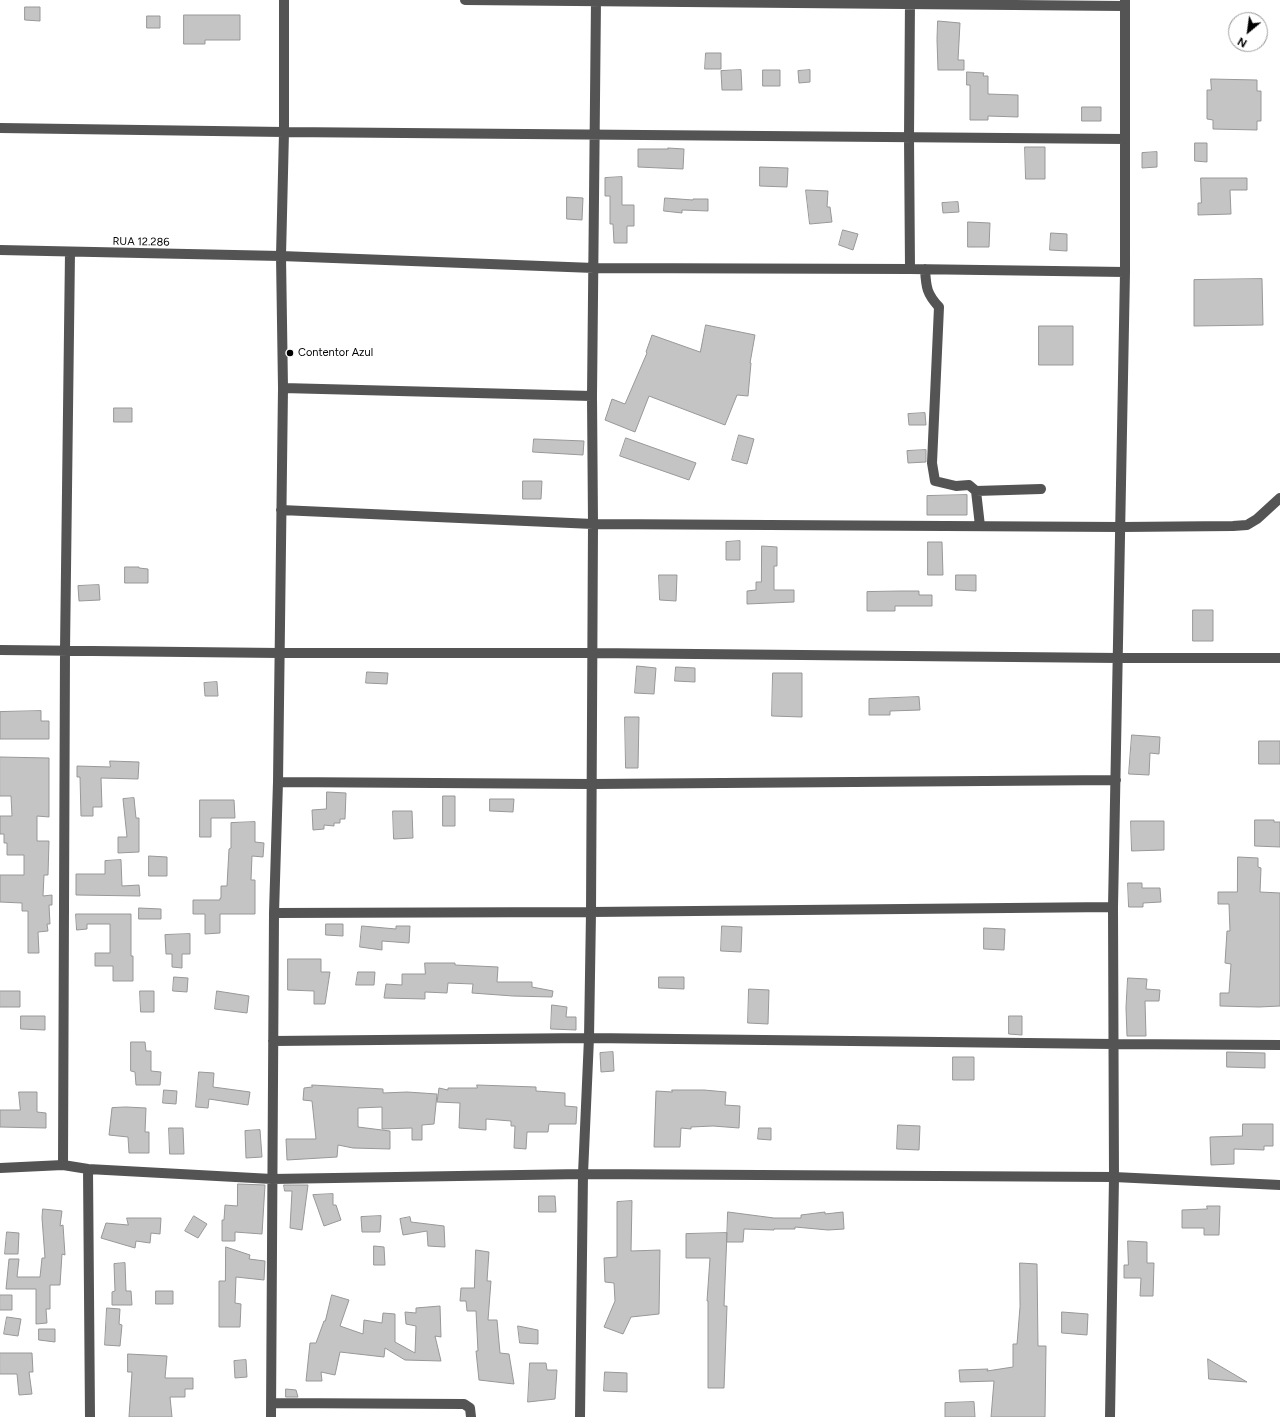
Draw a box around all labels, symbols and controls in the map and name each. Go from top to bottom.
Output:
north arrow [1228,12,1268,52]
text: N [1236,34,1249,50]
street label: RUA 12.286 [112,235,170,249]
place label: Contentor Azul [298,346,373,360]
marker: Contentor Azul [285,348,295,358]

